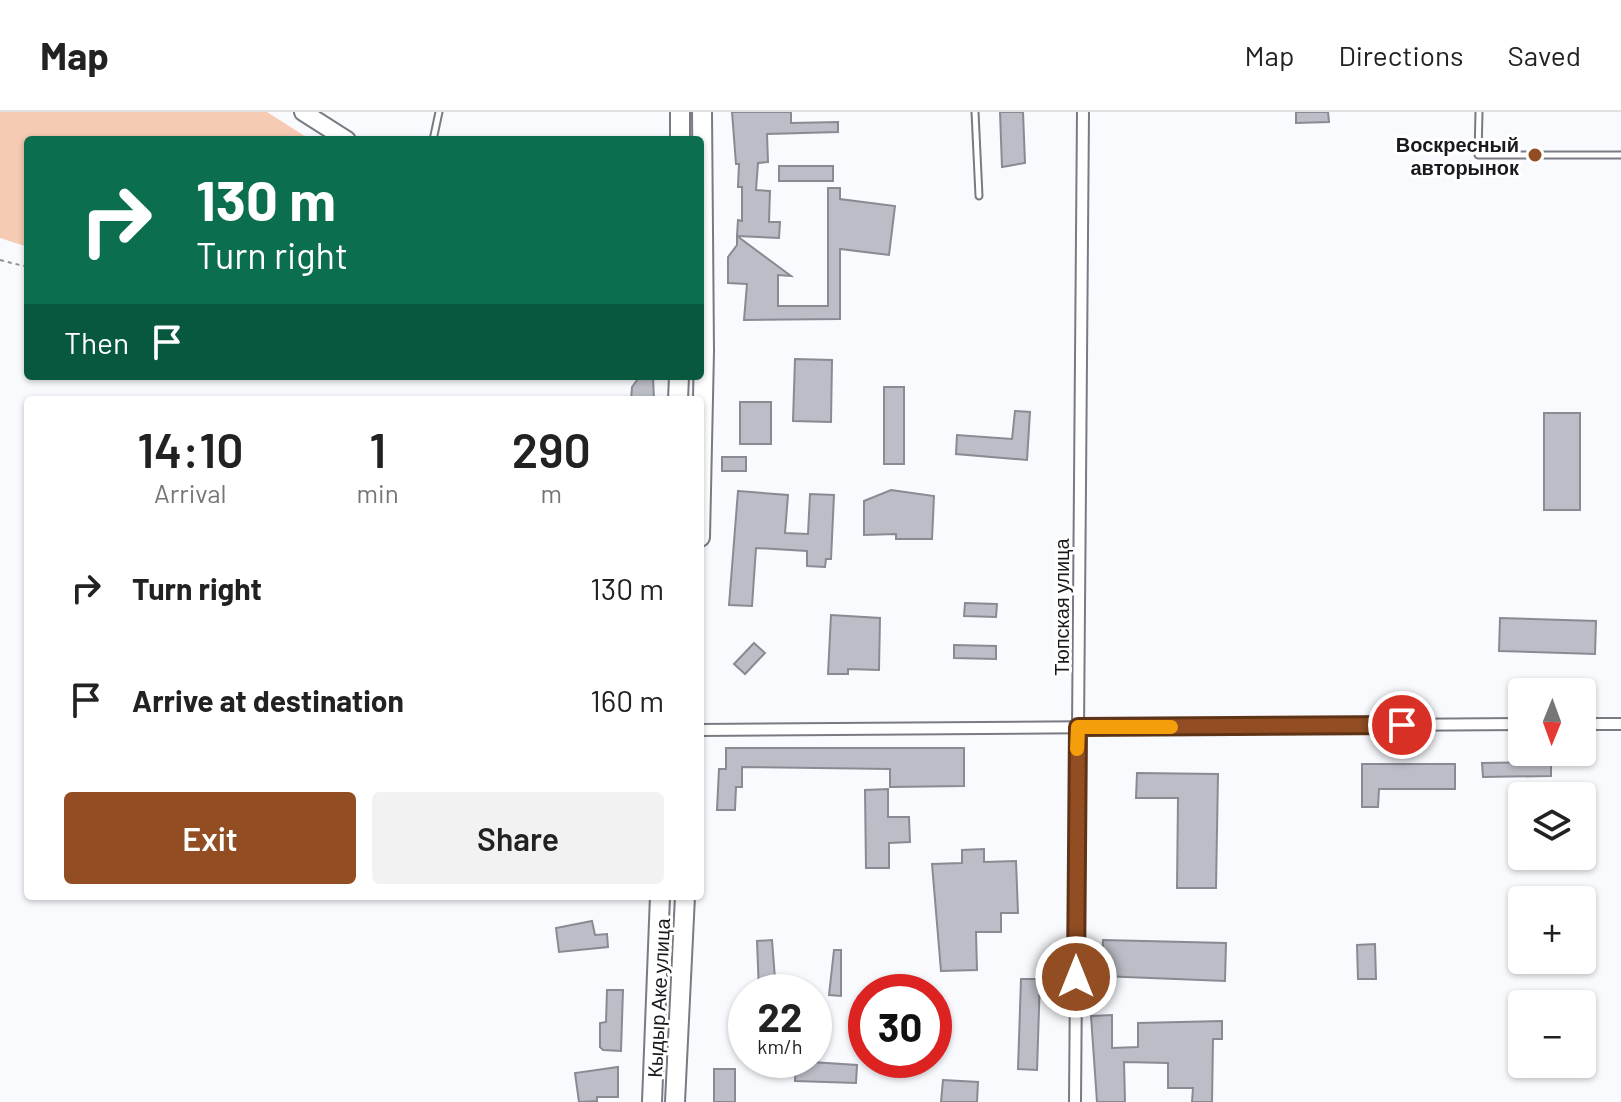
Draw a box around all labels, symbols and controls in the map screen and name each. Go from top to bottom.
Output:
text: Map [40,32,109,78]
text: Map [1245,38,1294,72]
text: Directions [1338,38,1464,72]
text: Saved [1508,38,1581,72]
place label: Воскресный авторынок [1396,132,1520,179]
marker: Воскресный авторынок [1526,146,1544,164]
text: 130 m [196,165,336,232]
icon: right [64,168,168,272]
text: Turn right [196,233,348,276]
icon: arrive [145,320,189,364]
text: Then [64,324,129,360]
text: 14:10 [137,420,243,478]
text: 1 [369,420,386,478]
text: 290 [512,420,591,478]
text: Arrival [154,477,227,508]
text: min [357,477,399,508]
text: m [541,477,562,508]
street label: Тюпская улица [1049,537,1073,676]
icon: right [64,566,108,610]
text: Turn right [132,570,262,606]
text: 130 m [590,570,664,606]
icon: arrive [64,678,108,722]
north arrow [1508,678,1596,766]
map controls [1508,678,1596,1078]
text: Arrive at destination [132,682,404,718]
text: 160 m [590,682,664,718]
pin [1368,691,1436,759]
icon: arrive [1380,703,1424,747]
button: layers [1508,782,1596,870]
button: Exit [64,792,356,884]
button: Share [372,792,664,884]
button: + [1508,886,1596,974]
street label: Кыдыр Аке улица [642,917,674,1078]
position arrow [1034,935,1118,1019]
speed limit sign: 30 [848,974,952,1078]
button: − [1508,990,1596,1078]
text: 22 [758,992,802,1040]
text: km/h [757,1034,803,1058]

